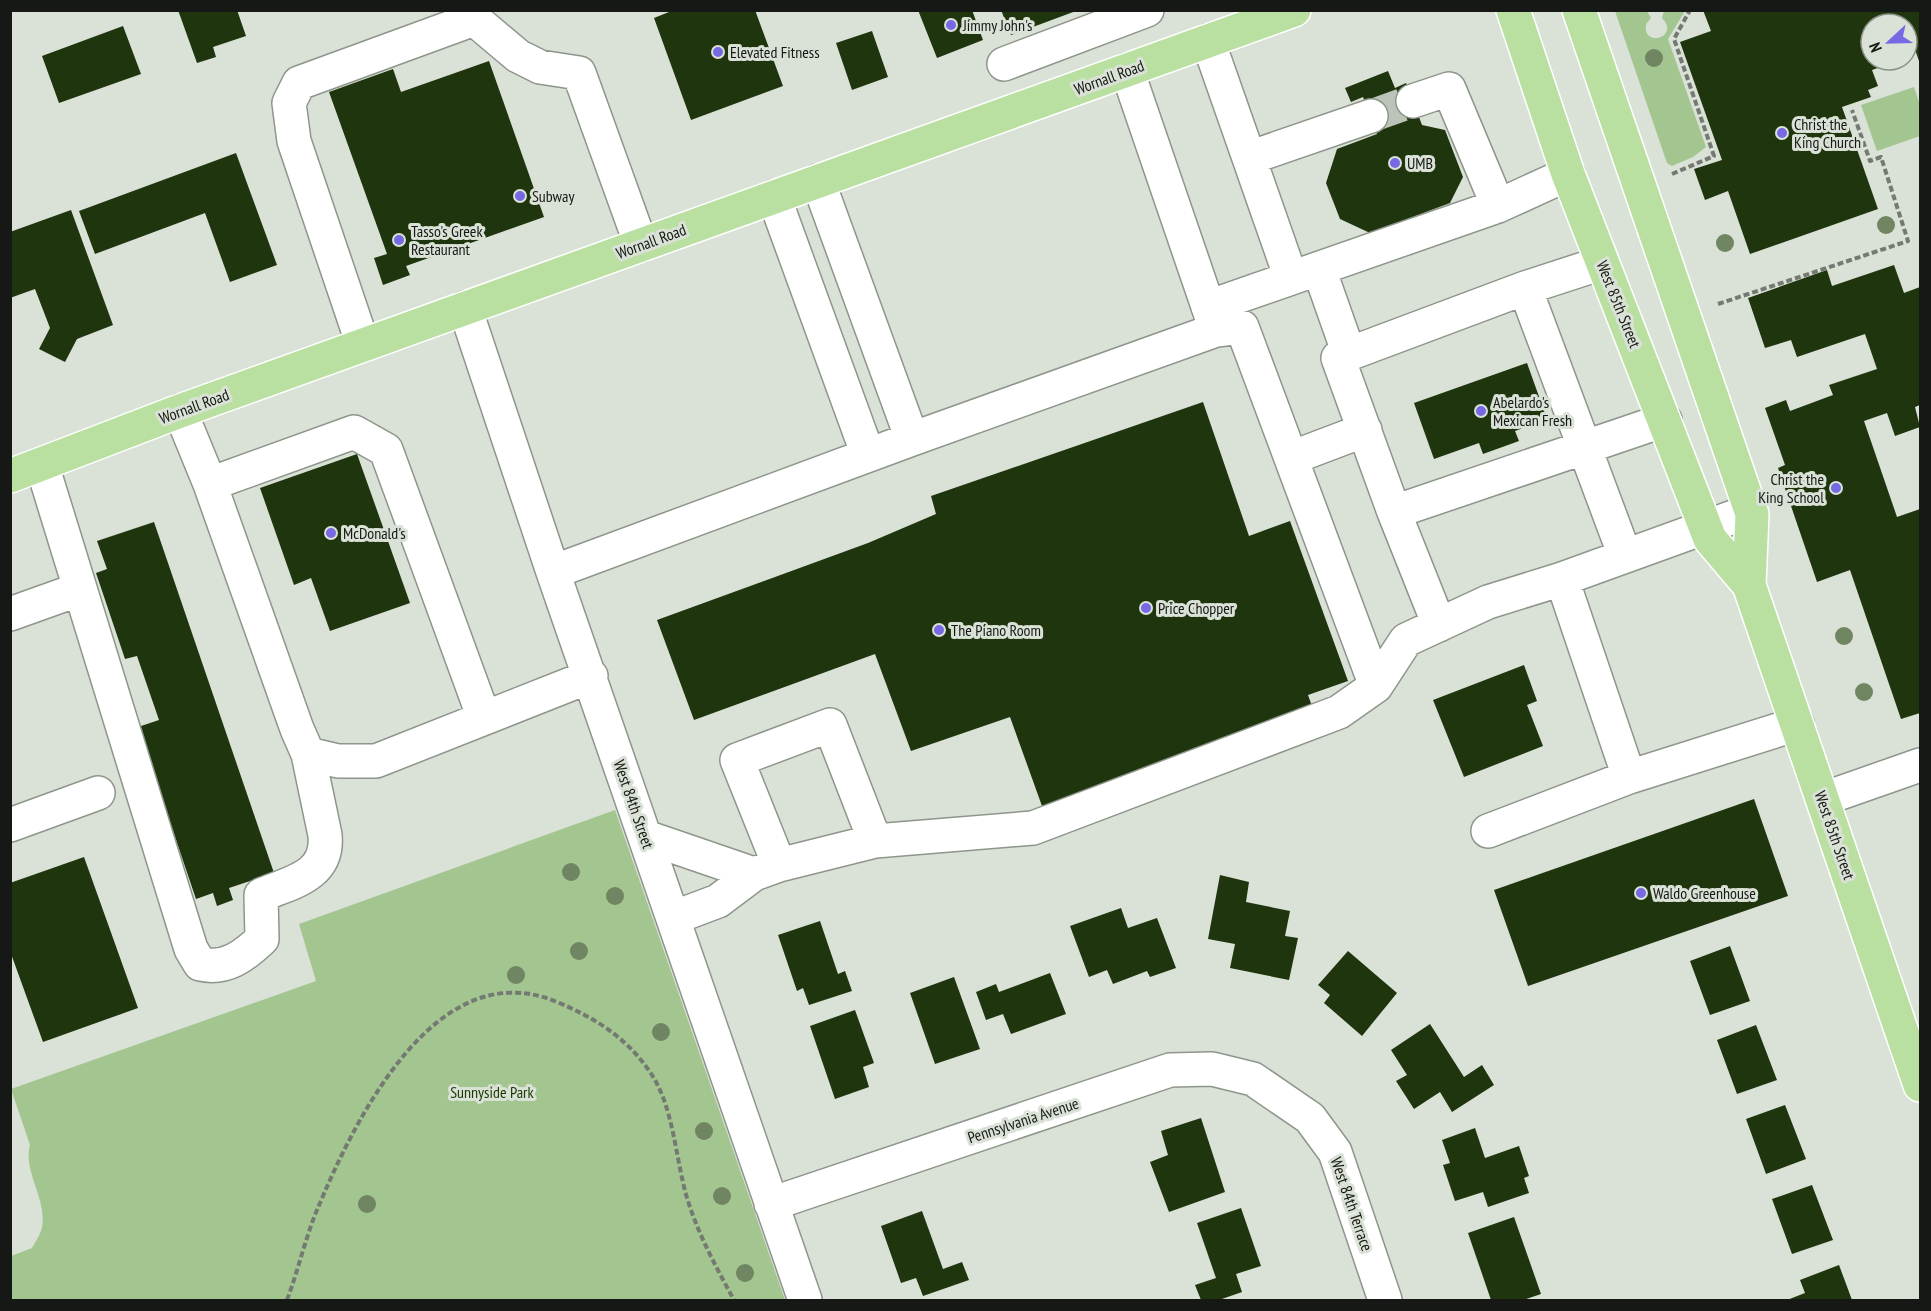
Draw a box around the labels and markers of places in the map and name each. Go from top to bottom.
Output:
place label: Jimmy John's [962,15,1032,35]
marker: Jimmy John's [944,18,958,32]
place label: Elevated Fitness [730,42,820,62]
marker: Elevated Fitness [711,45,725,59]
place label: Christ the King Church [1794,114,1861,152]
marker: Christ the King Church [1775,126,1789,140]
place label: UMB [1407,153,1433,173]
marker: UMB [1388,156,1402,170]
place label: Subway [532,186,574,206]
marker: Subway [513,189,527,203]
place label: Tasso's Greek Restaurant [411,221,483,259]
marker: Tasso's Greek Restaurant [392,233,406,247]
place label: Abelardo's Mexican Fresh [1493,392,1572,430]
marker: Abelardo's Mexican Fresh [1474,404,1488,418]
place label: Christ the King School [1758,469,1824,507]
marker: Christ the King School [1829,481,1843,495]
place label: McDonald's [343,523,406,543]
marker: McDonald's [324,526,338,540]
place label: Price Chopper [1158,598,1235,618]
marker: Price Chopper [1139,601,1153,615]
place label: The Piano Room [951,620,1041,640]
marker: The Piano Room [932,623,946,637]
place label: Waldo Greenhouse [1653,883,1756,903]
marker: Waldo Greenhouse [1634,886,1648,900]

